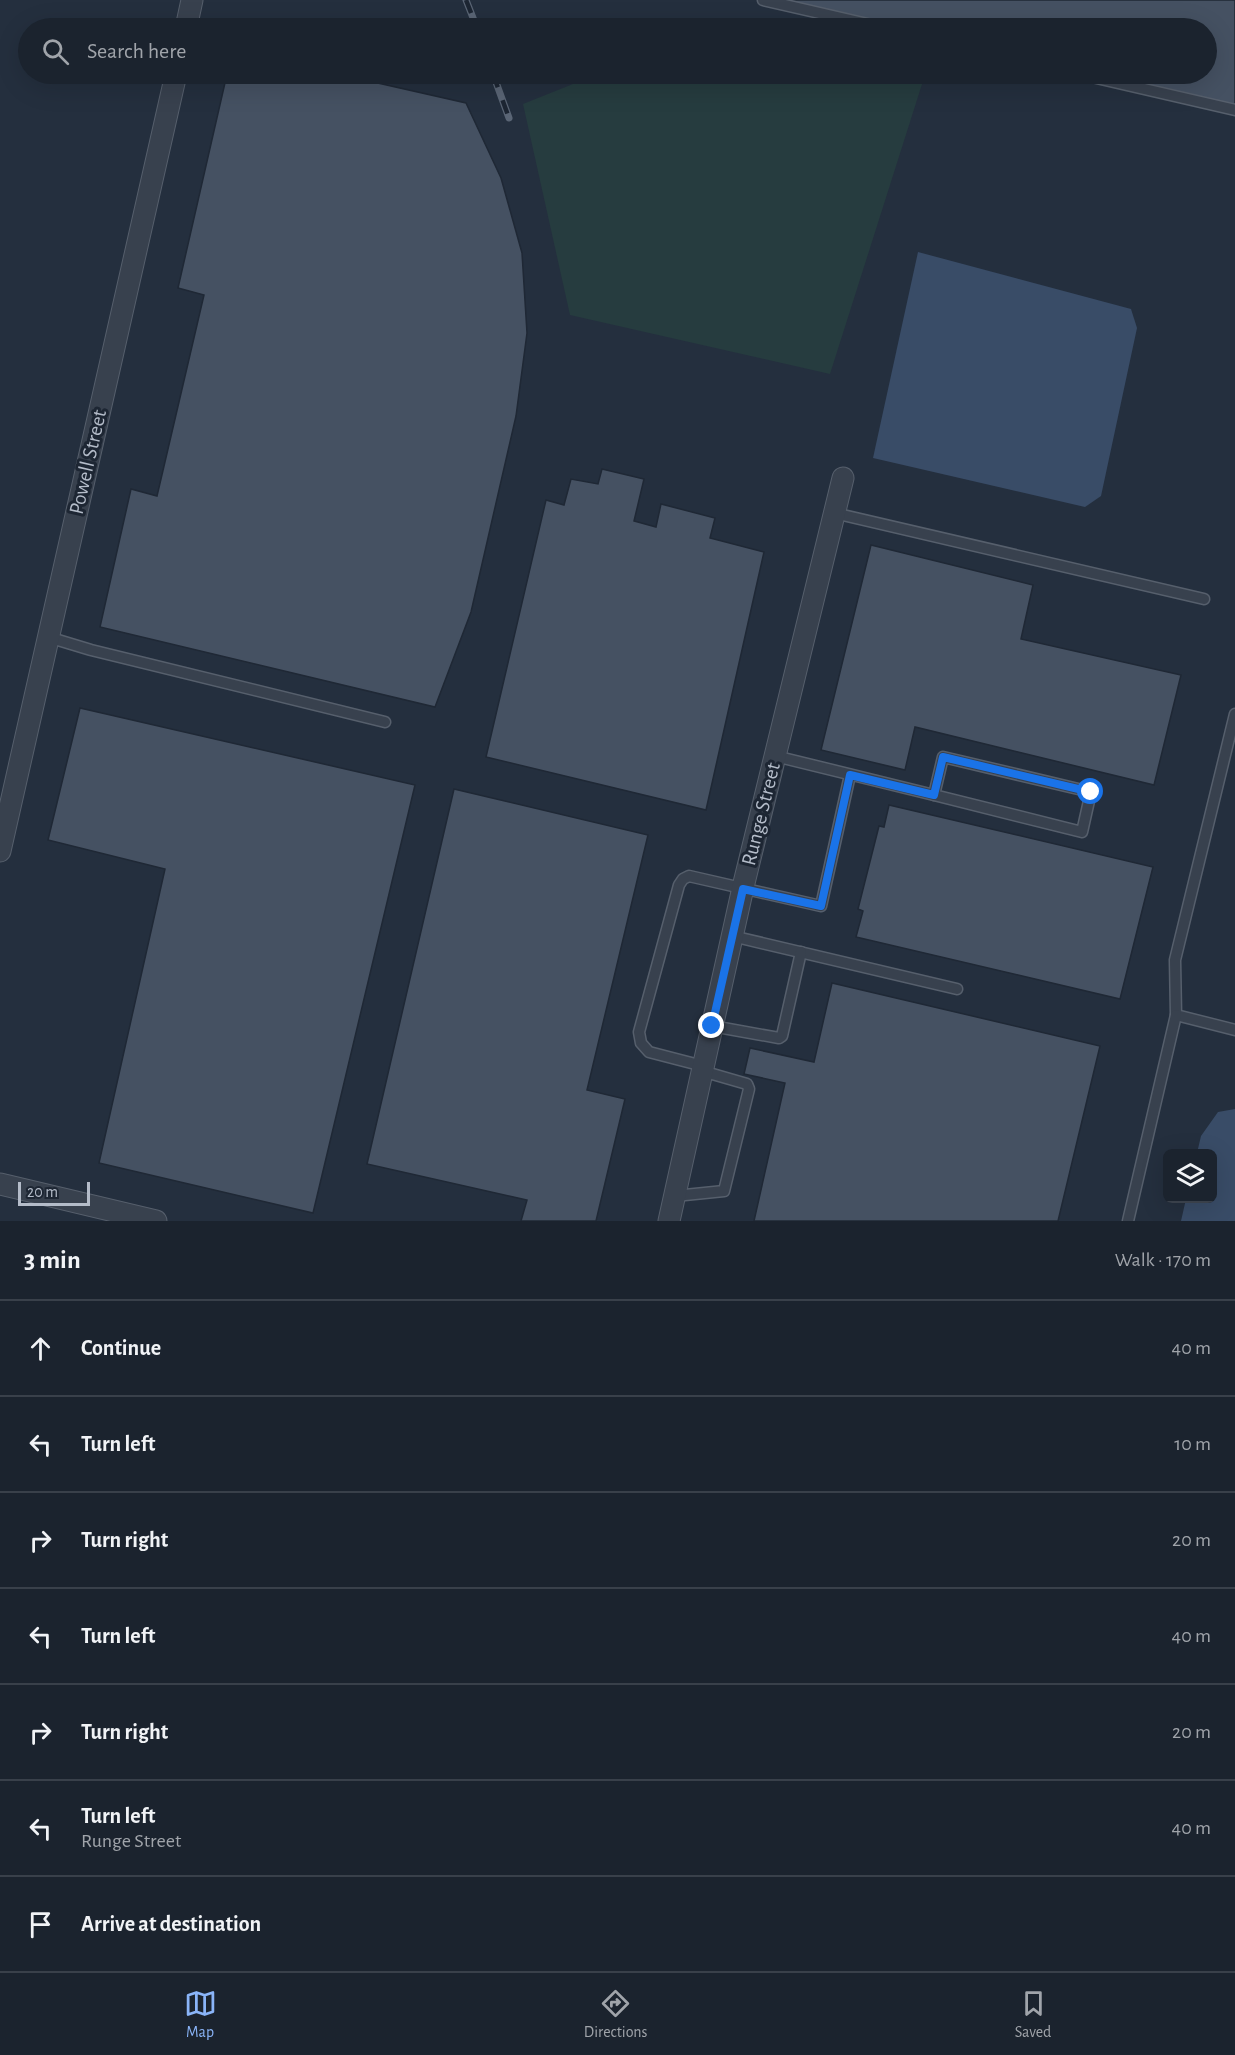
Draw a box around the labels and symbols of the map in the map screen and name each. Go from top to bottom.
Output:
street label: Powell Street [66,407,110,516]
street label: Runge Street [738,760,784,868]
route start [1077,778,1103,804]
route end [698,1012,724,1038]
scale bar [18,1179,90,1206]

